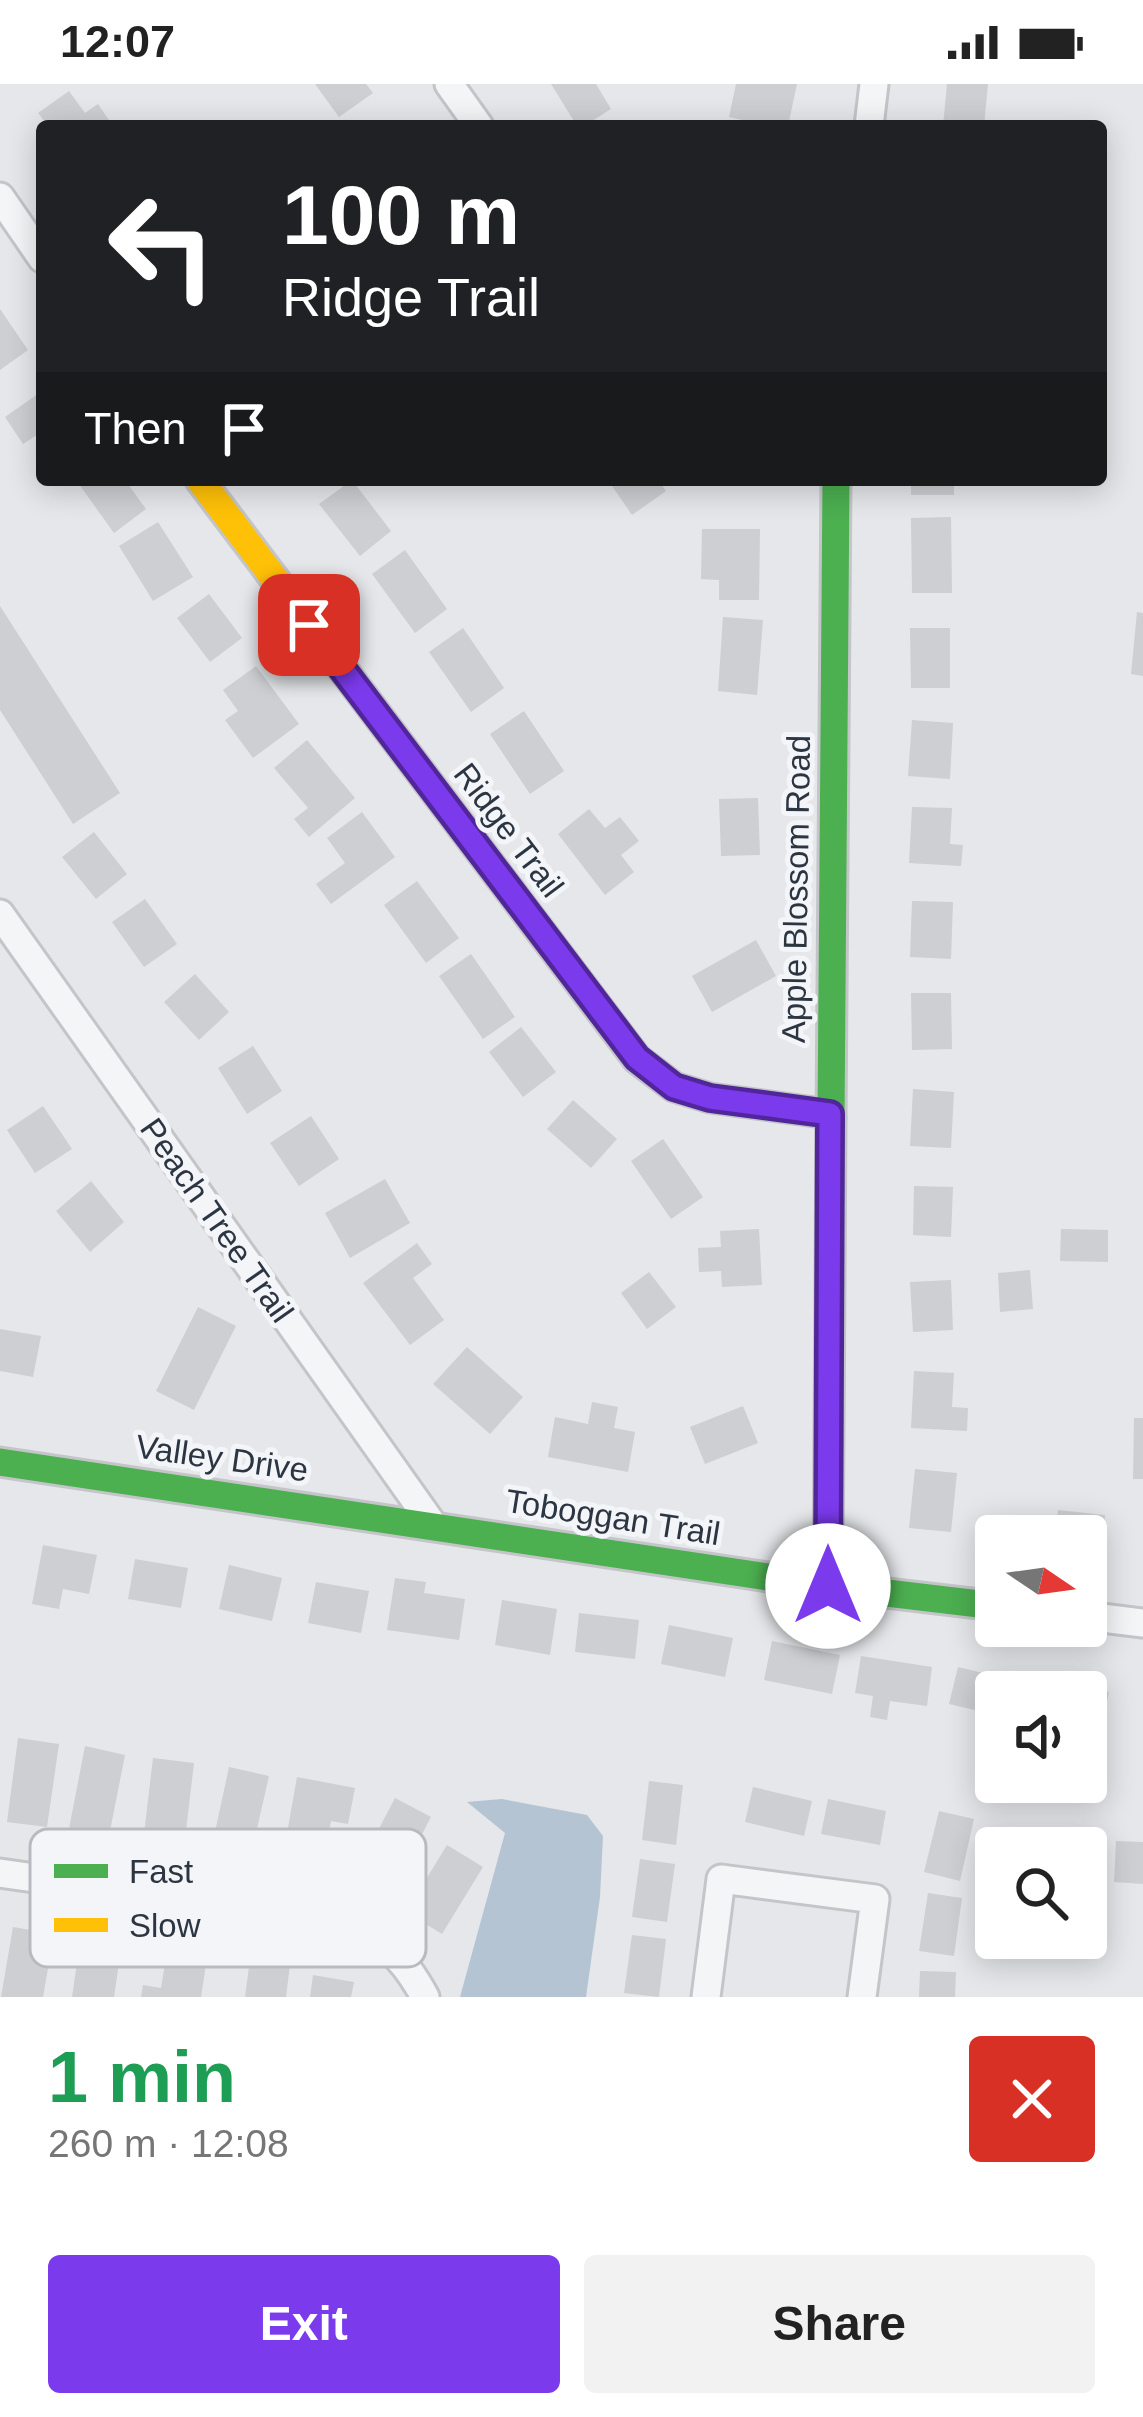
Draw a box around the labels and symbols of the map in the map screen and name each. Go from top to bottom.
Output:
pin [258,574,360,676]
street label: Apple Blossom Road [775,735,817,1043]
street label: Ridge Trail [447,756,571,904]
street label: Peach Tree Trail [133,1111,301,1329]
street label: Valley Drive [133,1428,311,1488]
street label: Toboggan Trail [503,1482,723,1552]
north arrow [975,1515,1107,1647]
position arrow [765,1523,891,1649]
legend [30,1829,426,1967]
text: Fast [129,1853,193,1890]
text: Slow [129,1907,201,1944]

